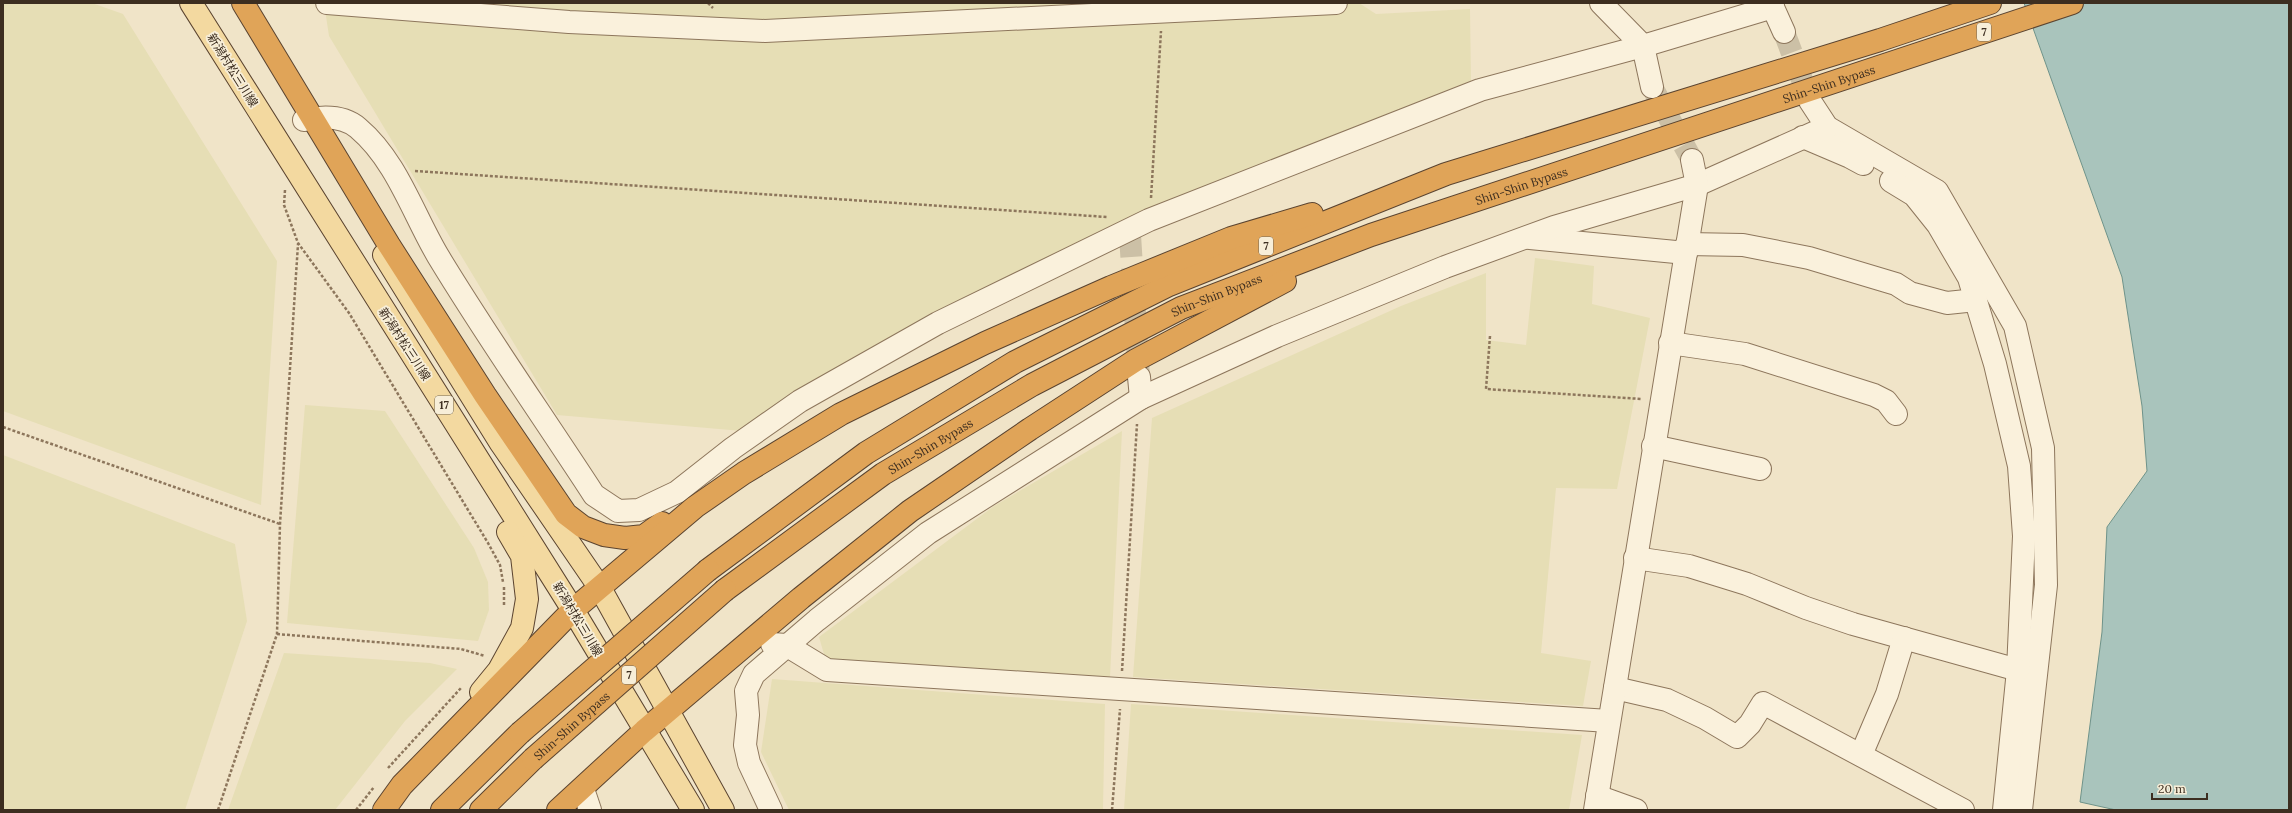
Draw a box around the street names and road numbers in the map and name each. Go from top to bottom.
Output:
road number: 7 [1977,23,1991,41]
street label: 新潟村松三川線 [204,30,262,110]
street label: Shin-Shin Bypass [1781,61,1877,106]
street label: Shin-Shin Bypass [1473,163,1570,208]
road number: 7 [1259,237,1273,255]
street label: Shin-Shin Bypass [1168,270,1264,319]
street label: 新潟村松三川線 [376,305,434,383]
road number: 17 [435,396,453,414]
street label: Shin-Shin Bypass [885,414,976,477]
street label: 新潟村松三川線 [550,579,606,659]
road number: 7 [622,666,636,684]
street label: Shin-Shin Bypass [530,688,613,763]

